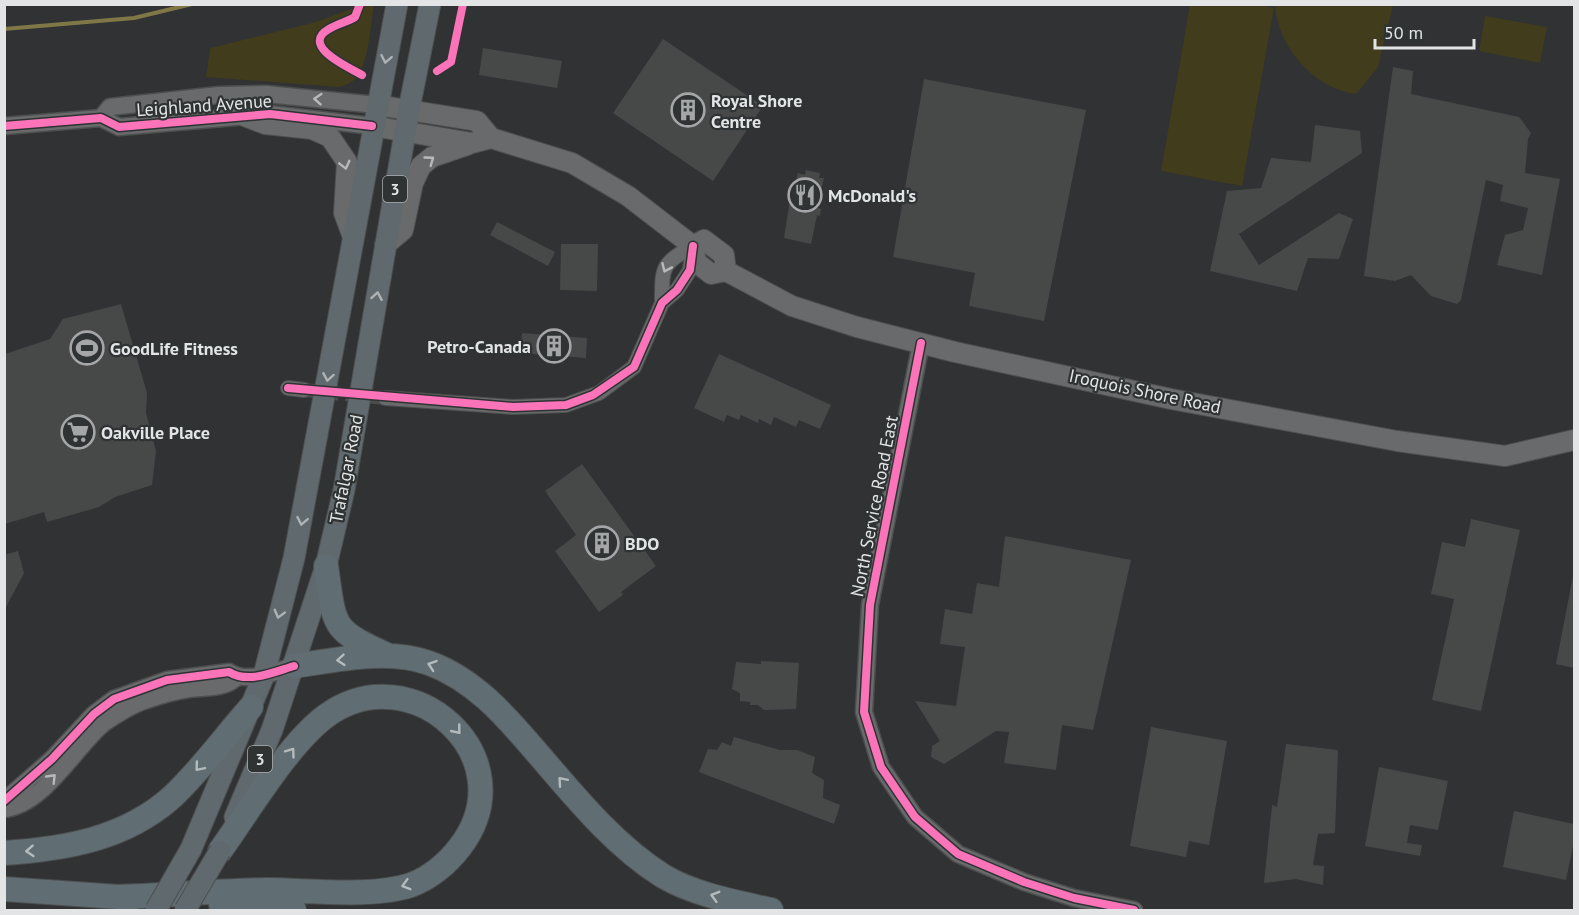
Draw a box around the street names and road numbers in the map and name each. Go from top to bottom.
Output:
street label: Leighland Avenue [135,89,273,121]
road number: 3 [383,176,407,202]
street label: Iroquois Shore Road [1067,364,1223,418]
street label: Trafalgar Road [324,412,368,526]
street label: North Service Road East [845,413,903,599]
road number: 3 [248,746,272,772]

